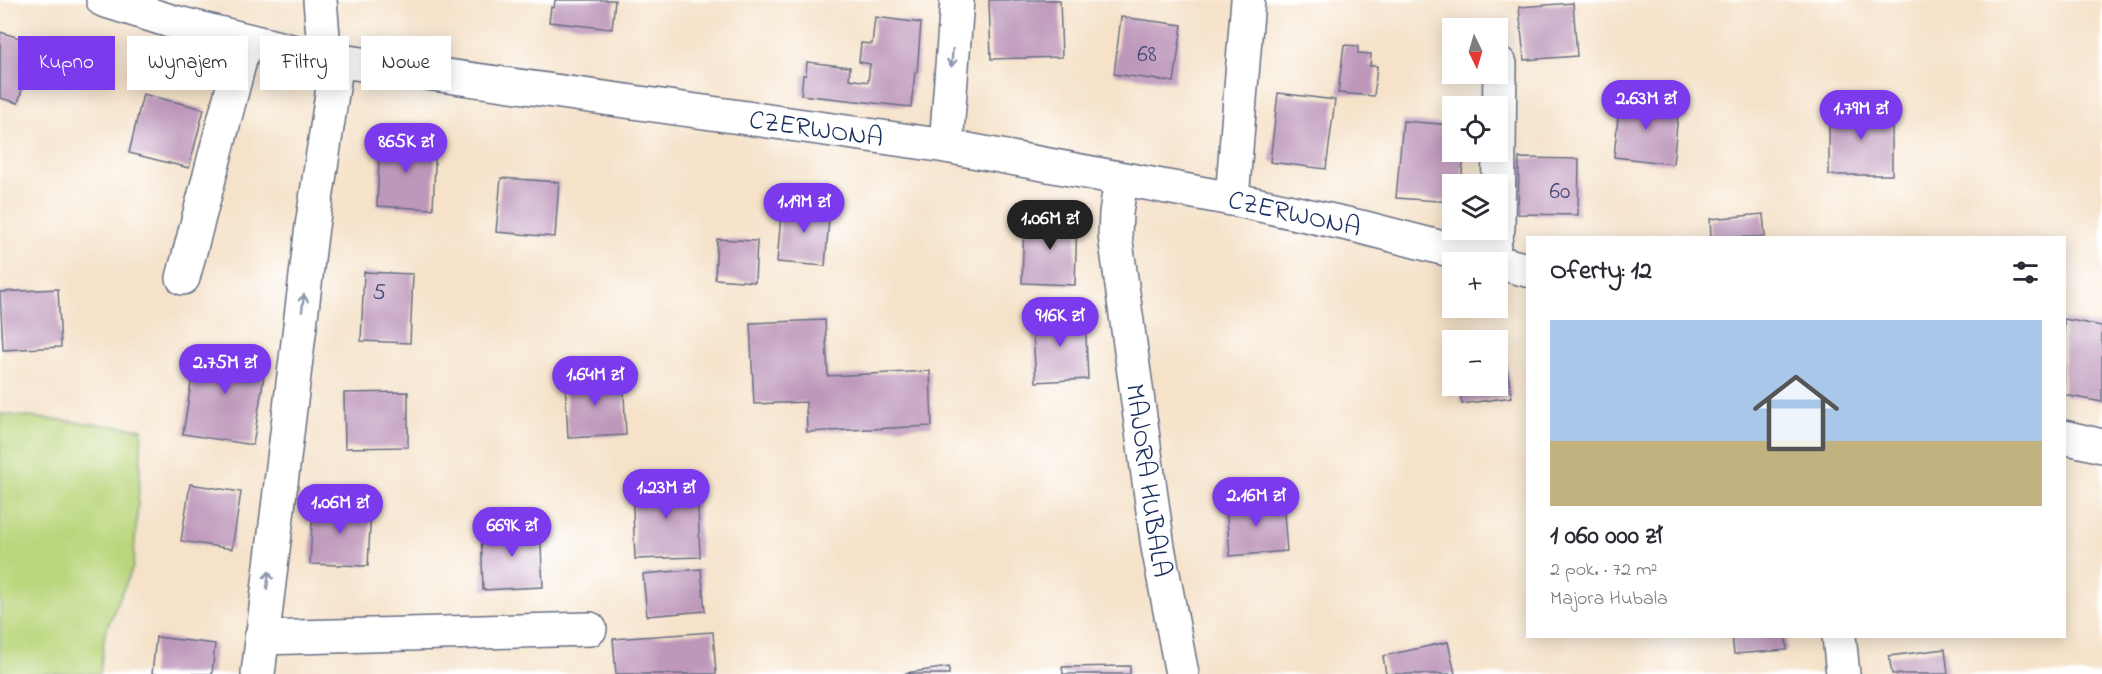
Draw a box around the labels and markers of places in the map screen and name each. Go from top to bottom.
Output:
pin: 2.63M zł [1584,80,1708,131]
pin: 1.79M zł [1799,90,1923,141]
pin: 865K zł [351,123,461,174]
pin: 1.19M zł [742,183,866,234]
pin: 1.06M zł [988,200,1112,251]
pin: 916K zł [1005,297,1115,348]
pin: 2.75M zł [163,344,287,395]
pin: 1.64M zł [533,356,657,407]
pin: 1.23M zł [604,469,728,520]
pin: 2.16M zł [1194,477,1318,528]
pin: 1.06M zł [278,484,402,535]
pin: 669K zł [457,507,567,558]

